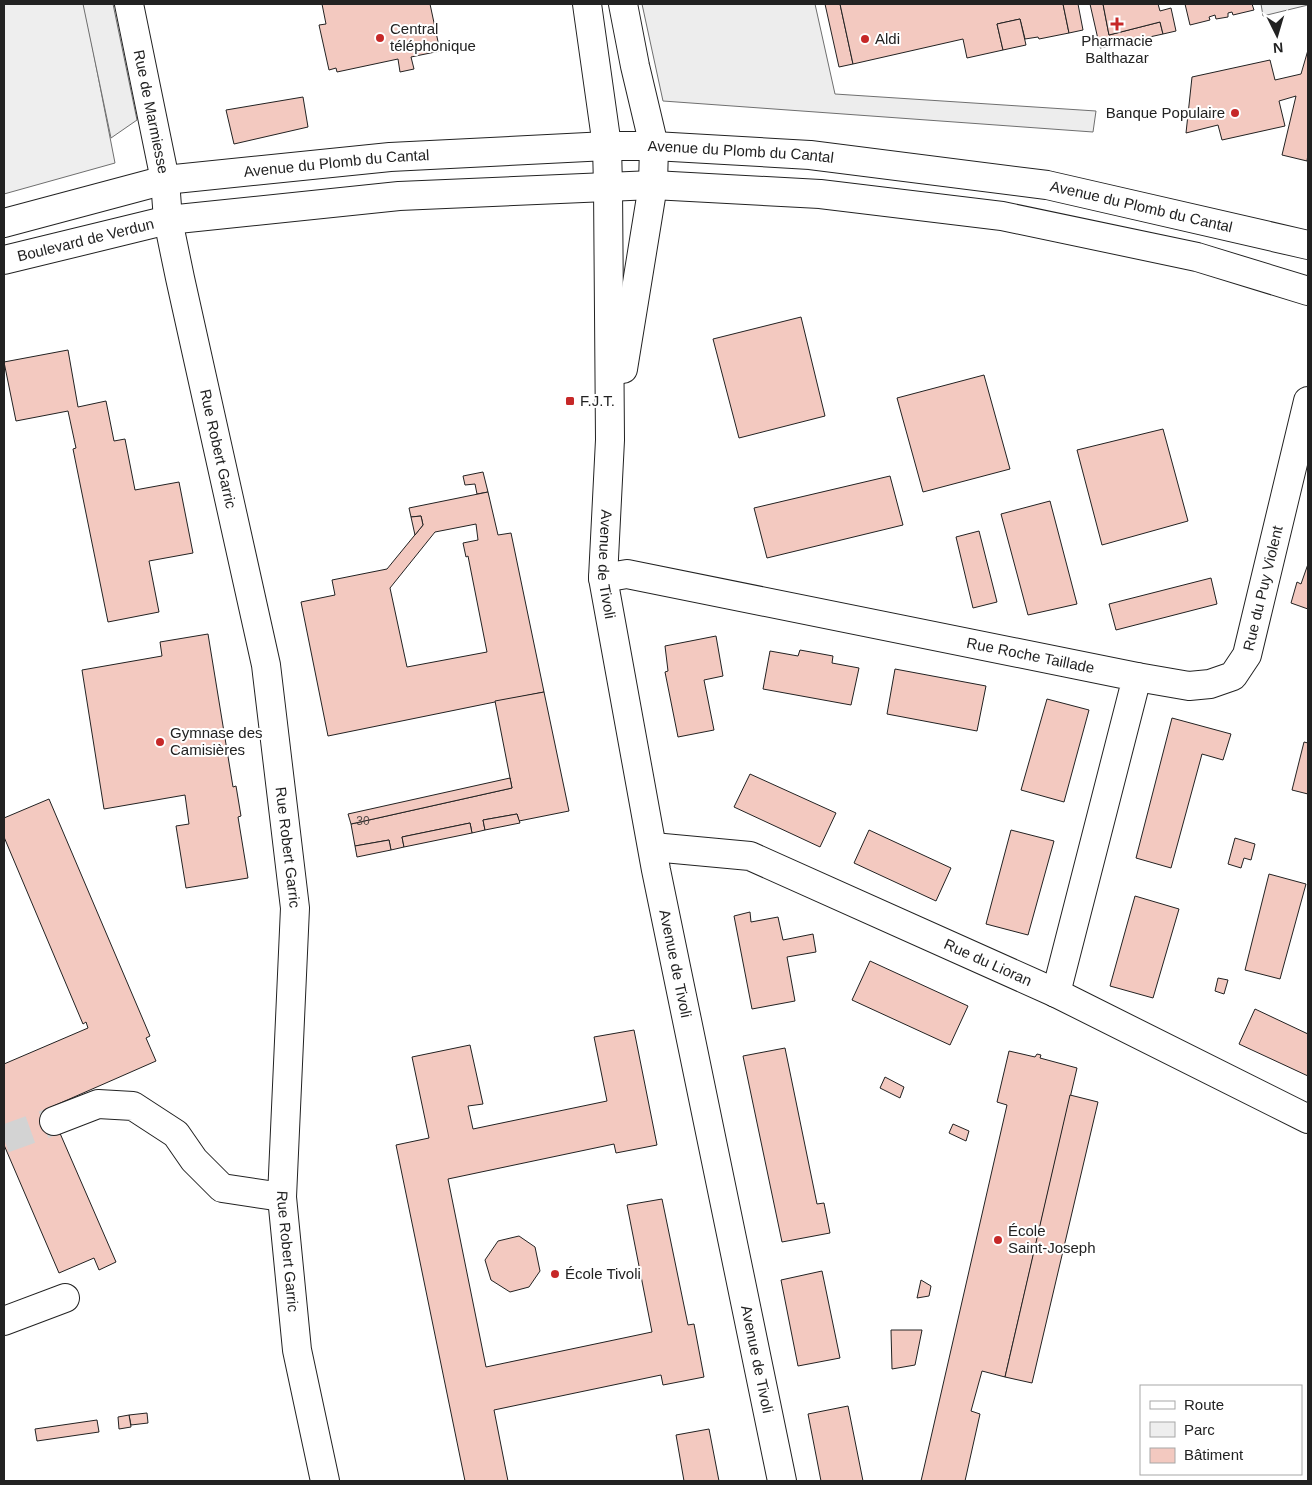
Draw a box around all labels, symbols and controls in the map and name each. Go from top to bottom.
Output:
north arrow [1252,10,1302,60]
marker: Pharmacie Balthazar [1111,18,1123,30]
place label: Central téléphonique [390,20,476,54]
place label: Aldi [875,30,900,47]
marker: Central téléphonique [374,32,386,44]
place label: Pharmacie Balthazar [1081,32,1153,66]
marker: Aldi [859,33,871,45]
text: N [1272,40,1284,56]
street label: Rue de Marmiesse [131,48,172,175]
place label: Banque Populaire [1106,104,1225,121]
marker: Banque Populaire [1229,107,1241,119]
street label: Avenue du Plomb du Cantal [648,137,835,166]
street label: Avenue du Plomb du Cantal [243,146,430,180]
street label: Avenue du Plomb du Cantal [1049,177,1234,235]
street label: Boulevard de Verdun [15,215,156,264]
street label: Rue Robert Garric [197,387,240,511]
place label: F.J.T. [580,392,615,409]
marker: F.J.T. [564,395,576,407]
street label: Avenue de Tivoli [595,509,619,620]
street label: Rue du Puy Violent [1239,523,1286,653]
street label: Rue Roche Taillade [965,634,1096,676]
place label: Gymnase des Camisières [170,724,263,758]
marker: Gymnase des Camisières [154,736,166,748]
street label: Rue Robert Garric [273,786,304,909]
house number: 30 [356,814,370,828]
street label: Avenue de Tivoli [656,908,695,1019]
street label: Rue du Lioran [942,935,1035,989]
street label: Rue Robert Garric [274,1190,302,1313]
place label: École Saint-Joseph [1008,1222,1096,1256]
marker: École Saint-Joseph [992,1234,1004,1246]
place label: École Tivoli [565,1265,641,1282]
marker: École Tivoli [549,1268,561,1280]
street label: Avenue de Tivoli [738,1304,777,1415]
legend [1140,1385,1302,1475]
text: Route [1184,1396,1224,1413]
text: Parc [1184,1421,1215,1438]
text: Bâtiment [1184,1446,1244,1463]

